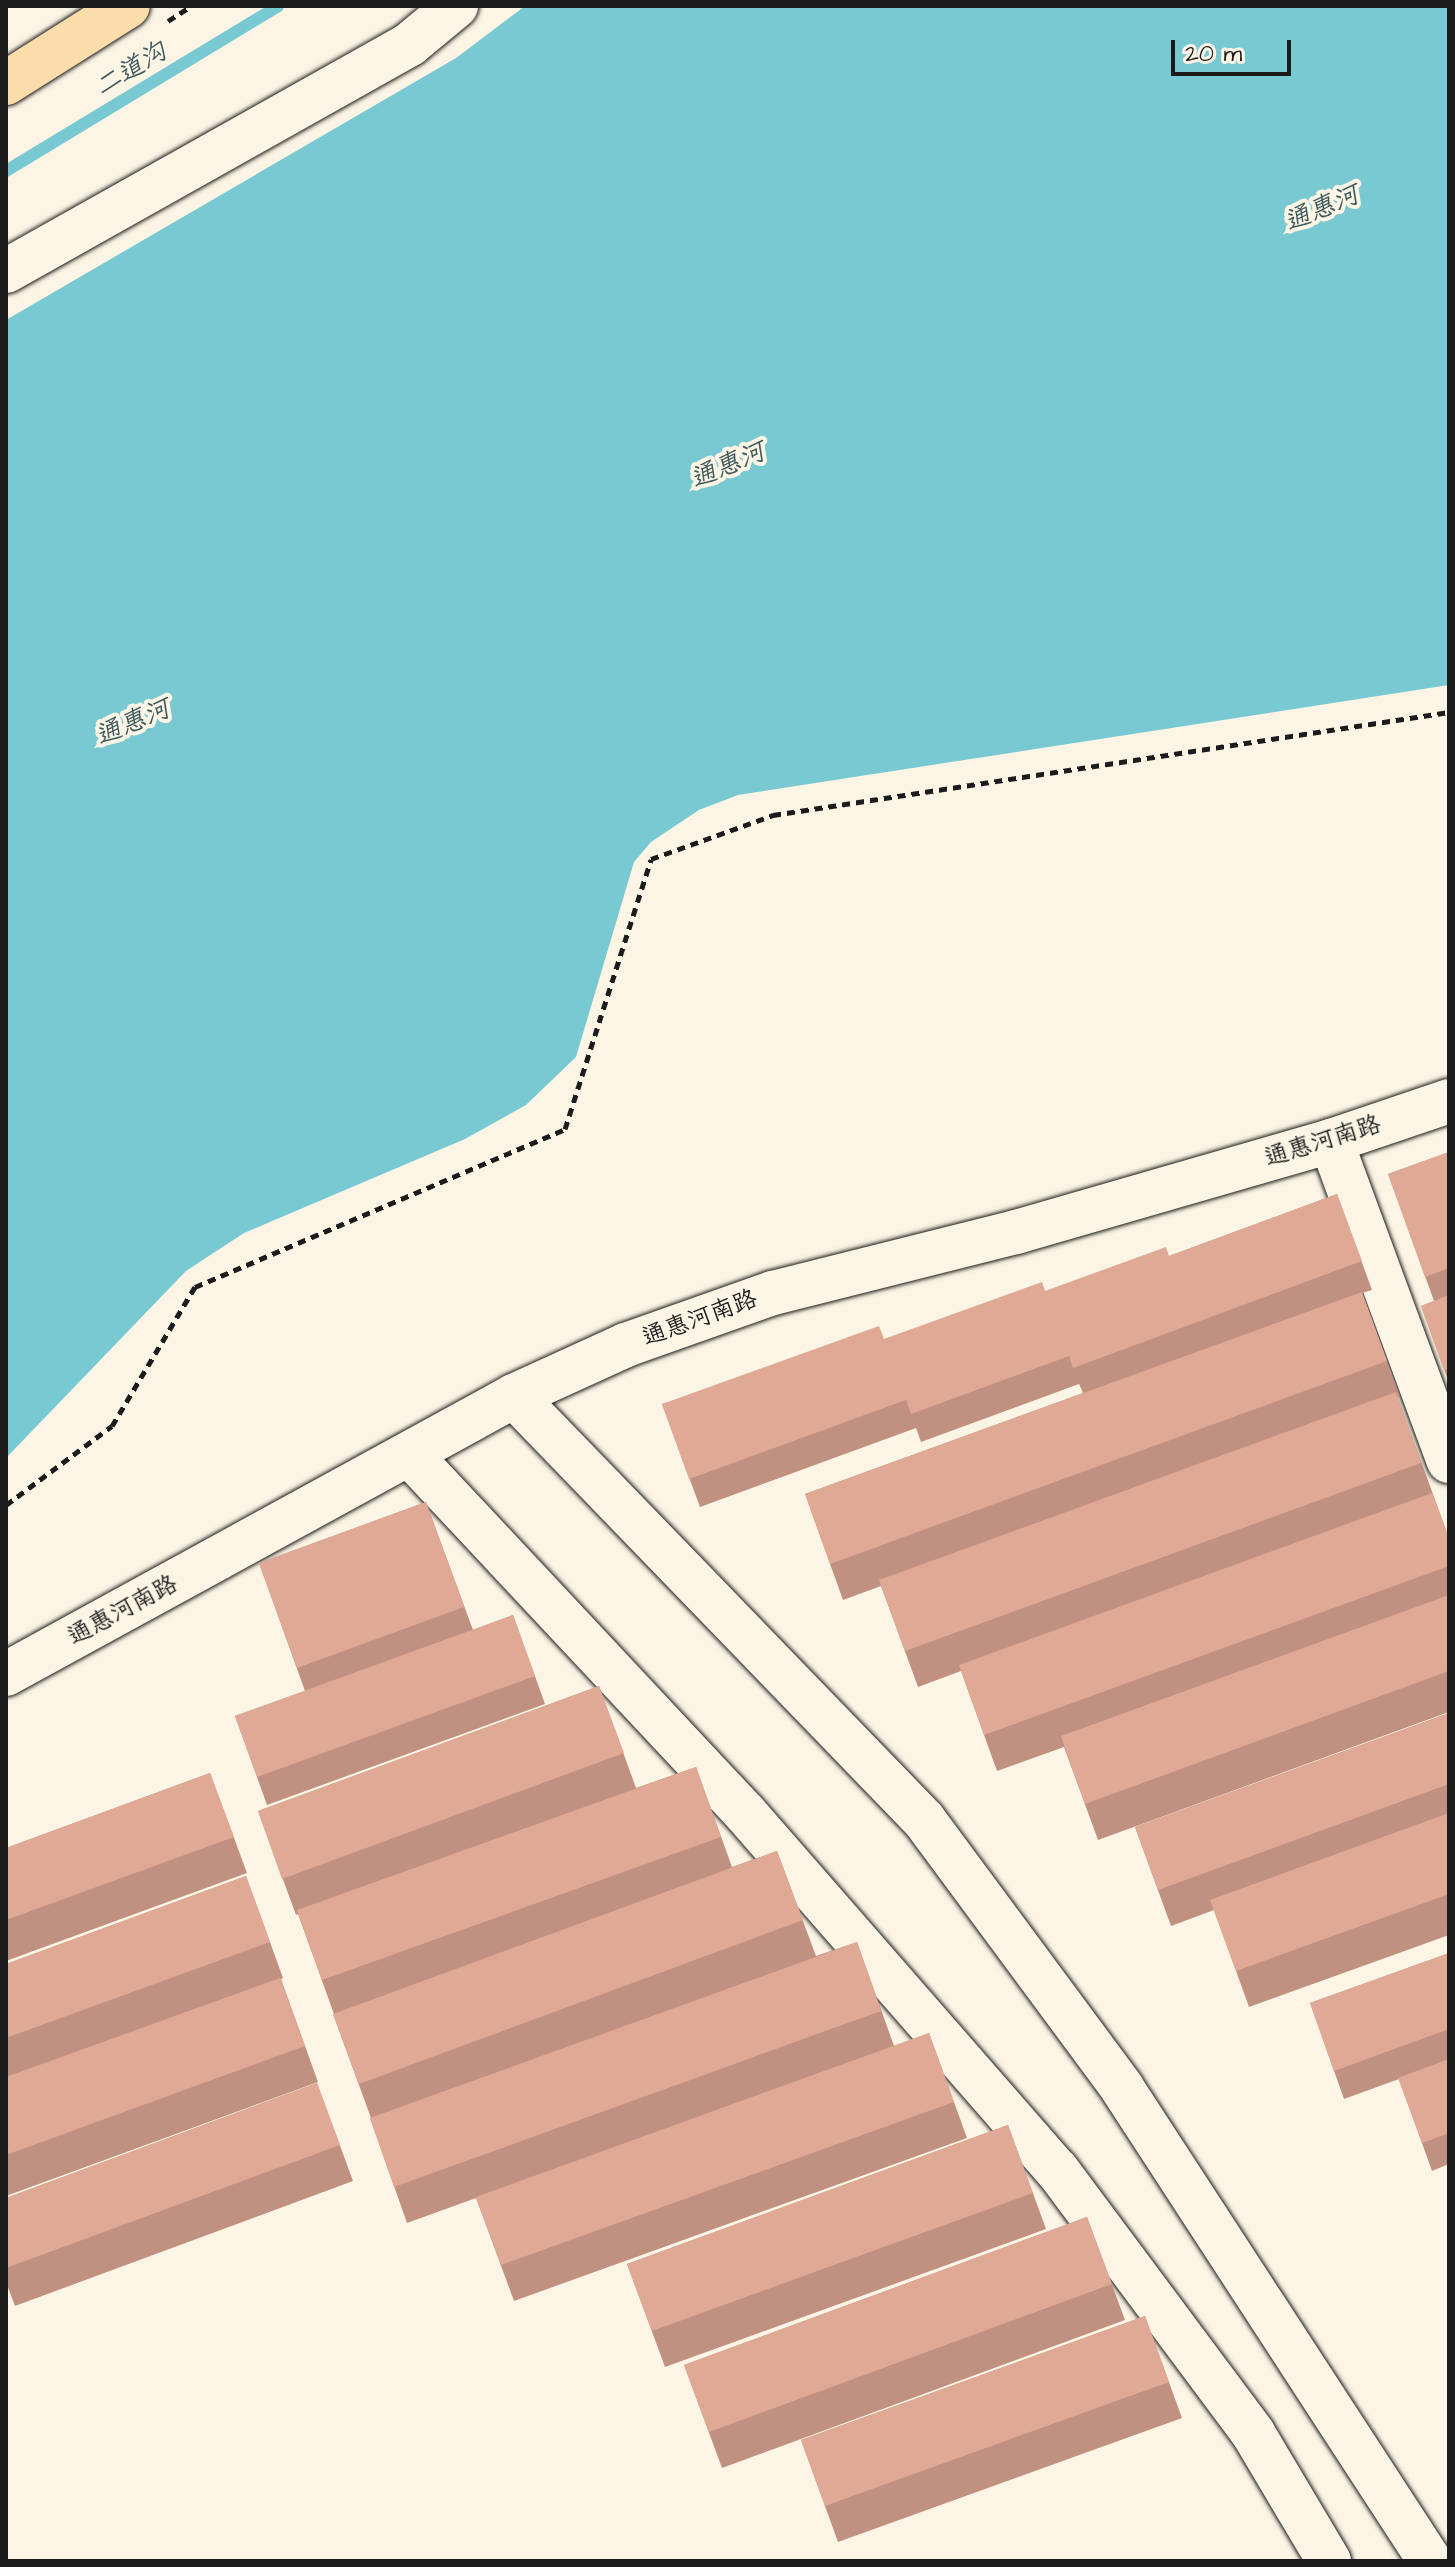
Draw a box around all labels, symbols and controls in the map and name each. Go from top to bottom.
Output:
scale bar [1175,24,1295,74]
water label: 二道沟 [90,37,172,103]
text: 20 m [1185,37,1242,71]
water label: 通惠河 [1280,179,1364,239]
water label: 通惠河 [686,436,770,496]
water label: 通惠河 [91,693,175,753]
street label: 通惠河南路 [1261,1111,1385,1173]
street label: 通惠河南路 [639,1285,761,1353]
street label: 通惠河南路 [63,1570,183,1652]

